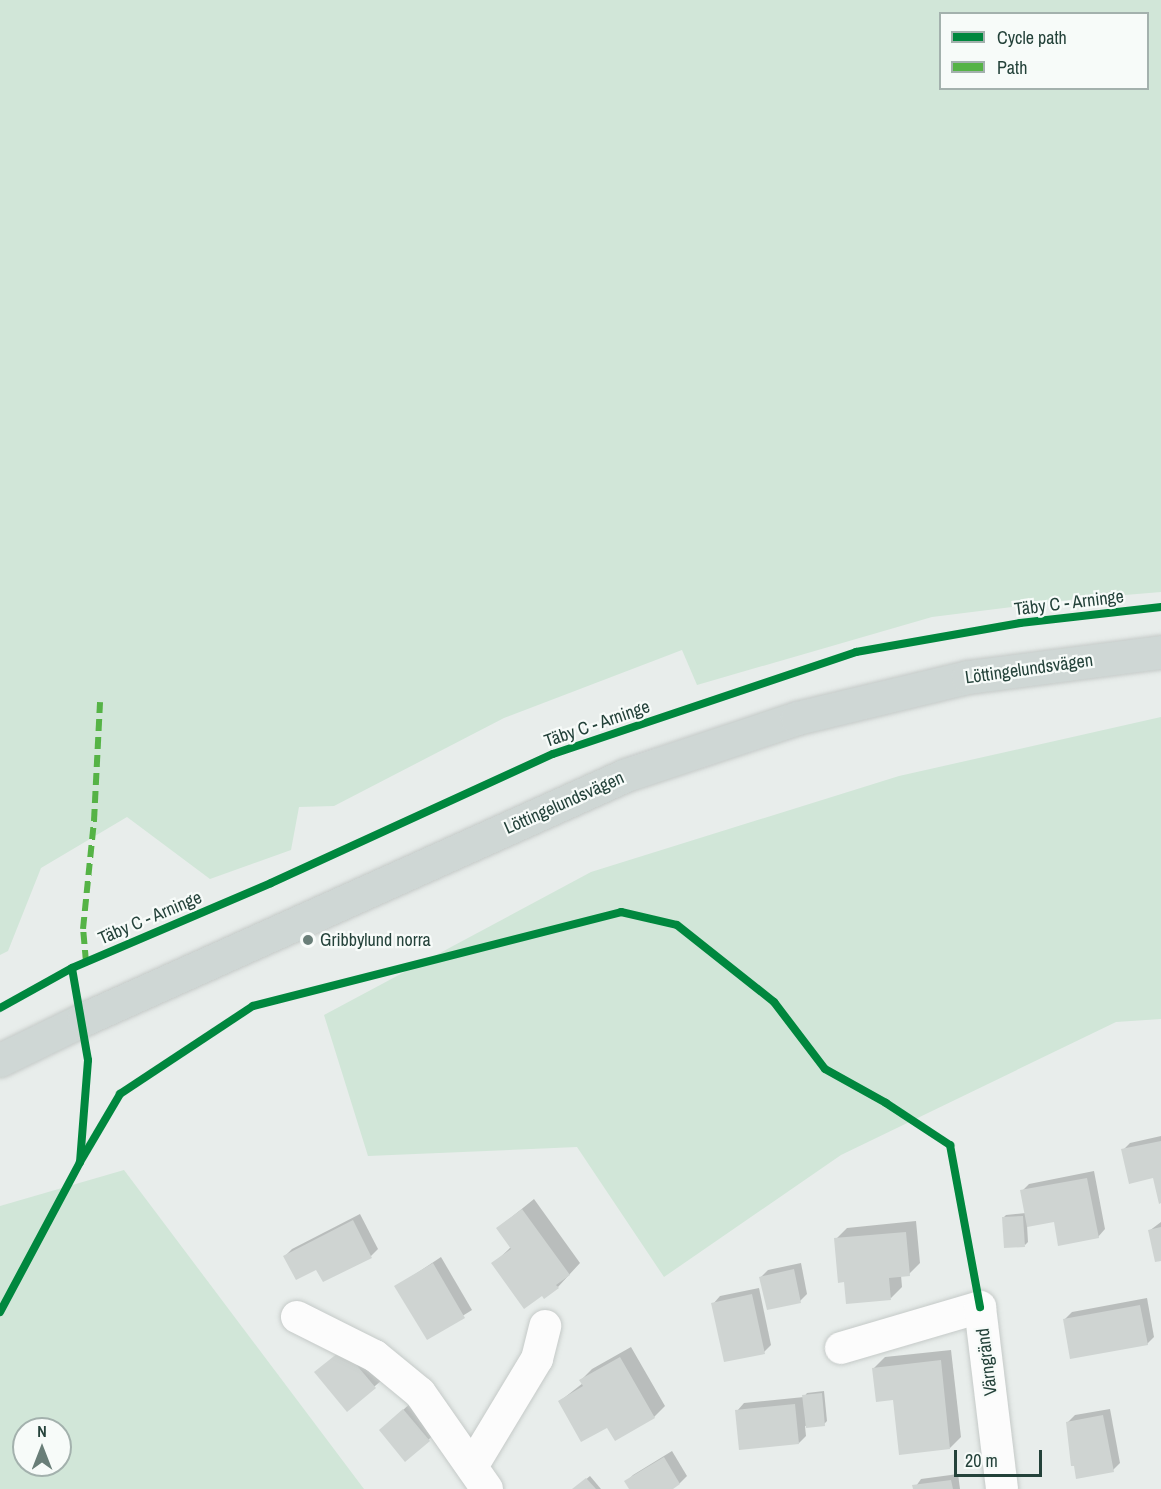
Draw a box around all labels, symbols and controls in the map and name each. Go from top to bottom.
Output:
legend [939,12,1149,90]
text: Cycle path [997,25,1067,50]
text: Path [997,55,1027,80]
street label: Täby C - Arninge [1013,586,1125,620]
street label: Löttingelundsvägen [964,649,1094,689]
street label: Täby C - Arninge [541,696,653,752]
street label: Löttingelundsvägen [501,767,627,839]
street label: Täby C - Arninge [95,886,205,950]
place label: Gribbylund norra [320,929,431,951]
marker: Gribbylund norra [301,933,315,947]
street label: Värngränd [972,1327,1002,1397]
north arrow [12,1417,72,1477]
text: N [37,1420,47,1442]
scale bar [957,1438,1046,1476]
text: 20 m [965,1448,998,1473]

